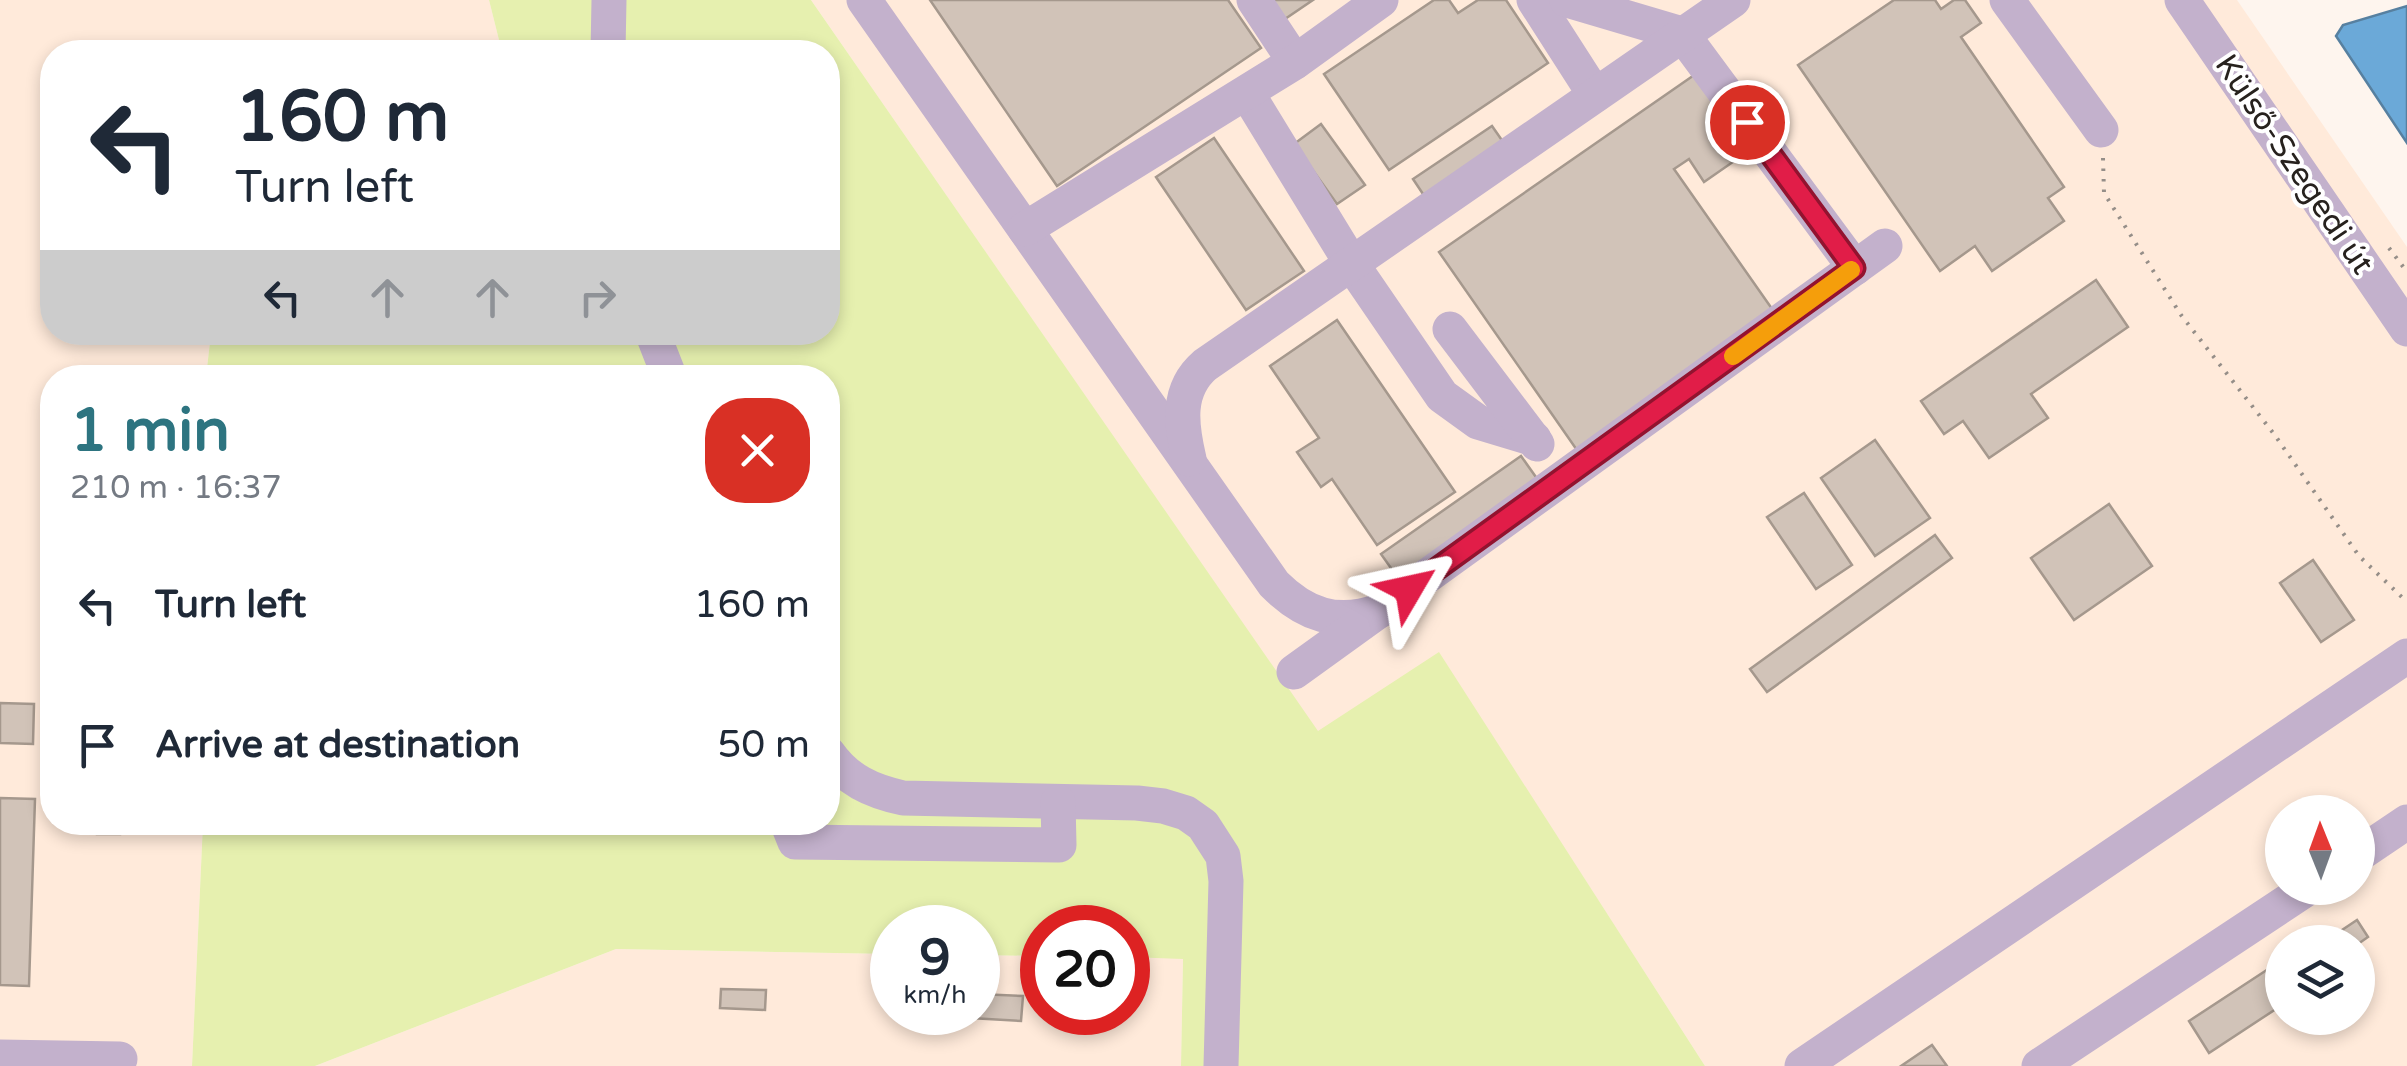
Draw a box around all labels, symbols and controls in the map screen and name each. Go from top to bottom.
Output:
street label: Külső-Szegedi út [2207,48,2382,281]
text: 160 m [235,76,449,160]
icon: left [70,80,200,210]
pin [1705,80,1790,165]
icon: arrive [1720,95,1775,150]
text: Turn left [235,161,414,215]
icon: left [255,270,310,325]
icon: ahead [360,270,415,325]
icon: ahead [465,270,520,325]
icon: right [570,270,625,325]
text: 1 min [70,395,230,467]
button: close [705,398,810,503]
text: 210 m · 16:37 [70,469,282,507]
position arrow [1357,537,1461,641]
icon: left [70,578,125,633]
text: Turn left [155,582,306,628]
text: 160 m [694,582,810,628]
icon: arrive [70,718,125,773]
text: Arrive at destination [155,722,520,768]
text: 50 m [718,722,810,768]
north arrow [2265,795,2375,905]
map controls [2265,795,2375,1035]
speed limit sign: 20 [1020,905,1150,1035]
button: layers [2265,925,2375,1035]
text: 9 [919,928,951,988]
text: km/h [904,980,966,1010]

